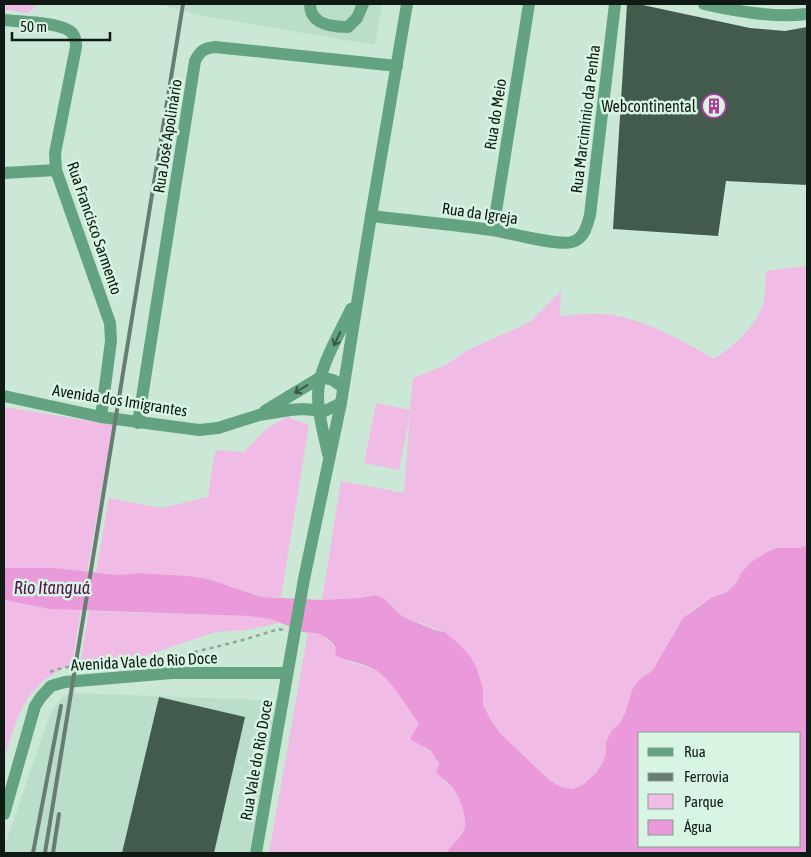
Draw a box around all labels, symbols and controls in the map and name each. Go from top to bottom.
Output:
scale bar [12,10,110,42]
text: 50 m [20,18,47,35]
street label: Rua Marcimínio da Penha [567,44,603,194]
street label: Rua do Meio [480,77,510,151]
street label: Rua José Apolinário [149,78,186,194]
building icon: Webcontinental [701,93,727,119]
place label: Webcontinental [601,97,697,115]
street label: Rua Francisco Sarmento [64,159,126,297]
street label: Rua da Igreja [441,199,519,228]
one-way arrow [332,331,342,346]
street label: Avenida dos Imigrantes [51,380,189,421]
one-way arrow [294,385,308,395]
water label: Rio Itanguá [14,577,91,598]
street label: Avenida Vale do Rio Doce [70,648,218,674]
street label: Rua Vale do Rio Doce [237,698,275,822]
legend [638,732,801,847]
text: Rua [684,743,706,760]
text: Ferrovia [684,768,729,785]
text: Parque [684,793,724,810]
text: Água [684,818,712,835]

